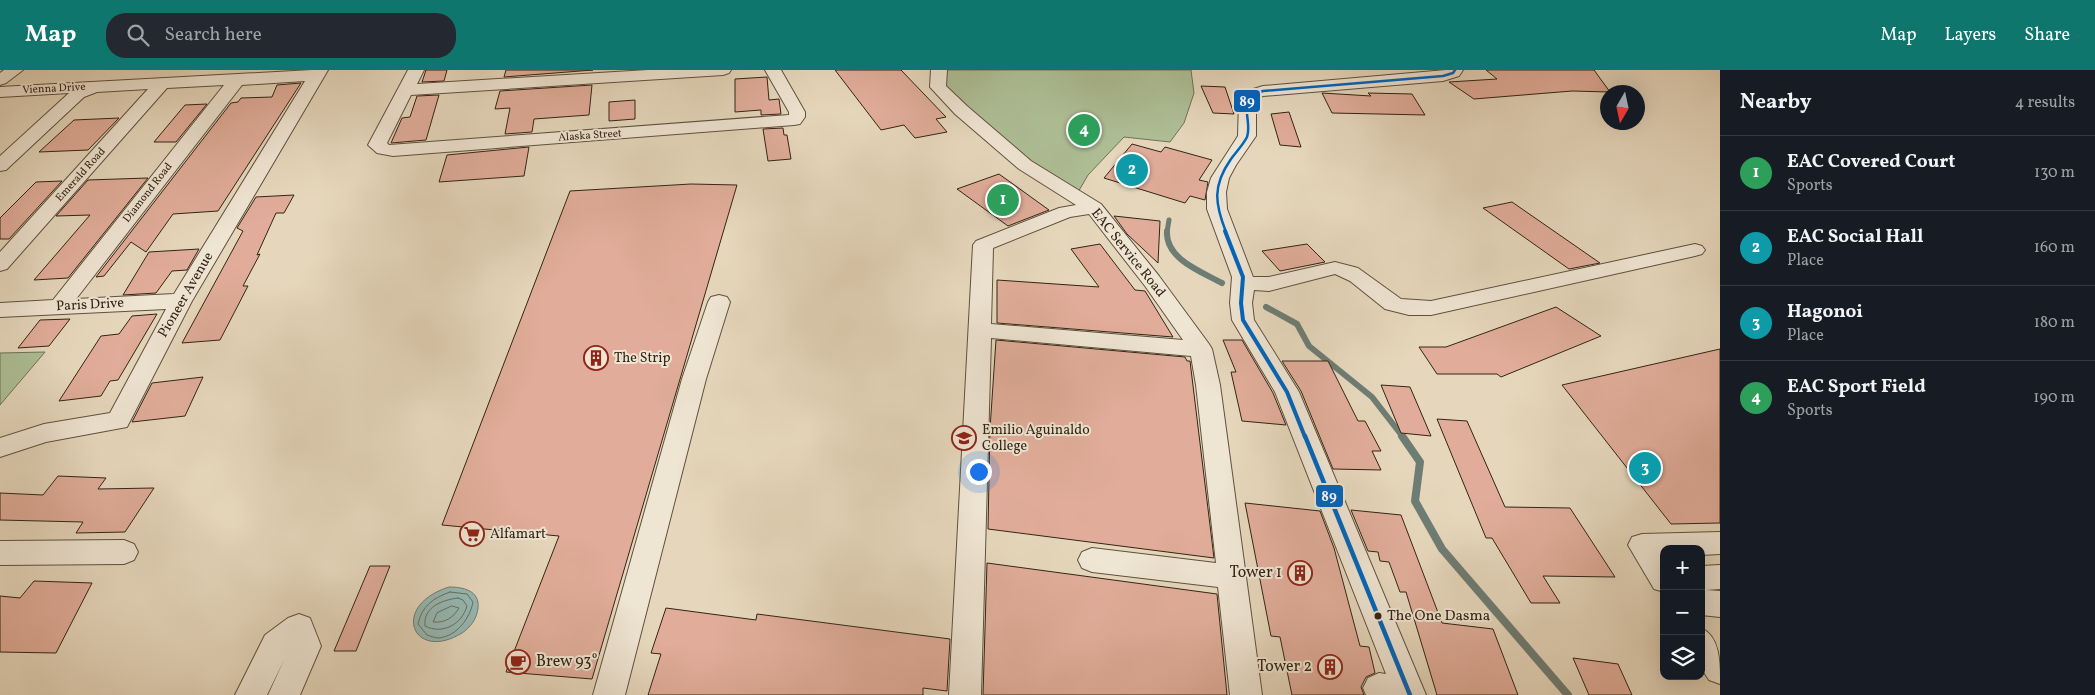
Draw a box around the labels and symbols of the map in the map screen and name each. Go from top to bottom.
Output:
street label: Vienna Drive [22,80,86,98]
north arrow [1600,85,1645,130]
line badge: 89 [1233,89,1261,113]
text: 89 [1239,93,1255,112]
pin: 4 [1068,111,1100,149]
street label: Alaska Street [558,126,622,146]
street label: Emerald Road [53,145,109,205]
pin: 2 [1116,151,1148,189]
street label: Diamond Road [120,160,176,226]
pin: 1 [987,181,1019,219]
street label: EAC Service Road [1086,205,1170,301]
street label: Pioneer Avenue [154,248,218,341]
street label: Paris Drive [55,294,125,316]
building icon: The Strip [583,345,609,371]
place label: The Strip [614,349,670,368]
place label: Emilio Aguinaldo College [982,421,1090,456]
school or university icon: Emilio Aguinaldo College [951,425,977,451]
pin: 3 [1629,449,1661,487]
your location [966,459,992,485]
line badge: 89 [1315,484,1344,508]
text: 89 [1321,488,1337,507]
supermarket icon: Alfamart [459,521,485,547]
place label: Alfamart [490,525,546,544]
building icon: Tower 1 [1287,560,1313,586]
place label: Tower 1 [1229,562,1282,584]
place label: The One Dasma [1387,606,1490,627]
marker: The One Dasma [1373,611,1383,621]
cafe icon: Brew 93° [505,649,531,675]
place label: Brew 93° [536,651,598,673]
building icon: Tower 2 [1317,654,1343,680]
place label: Tower 2 [1257,656,1312,678]

